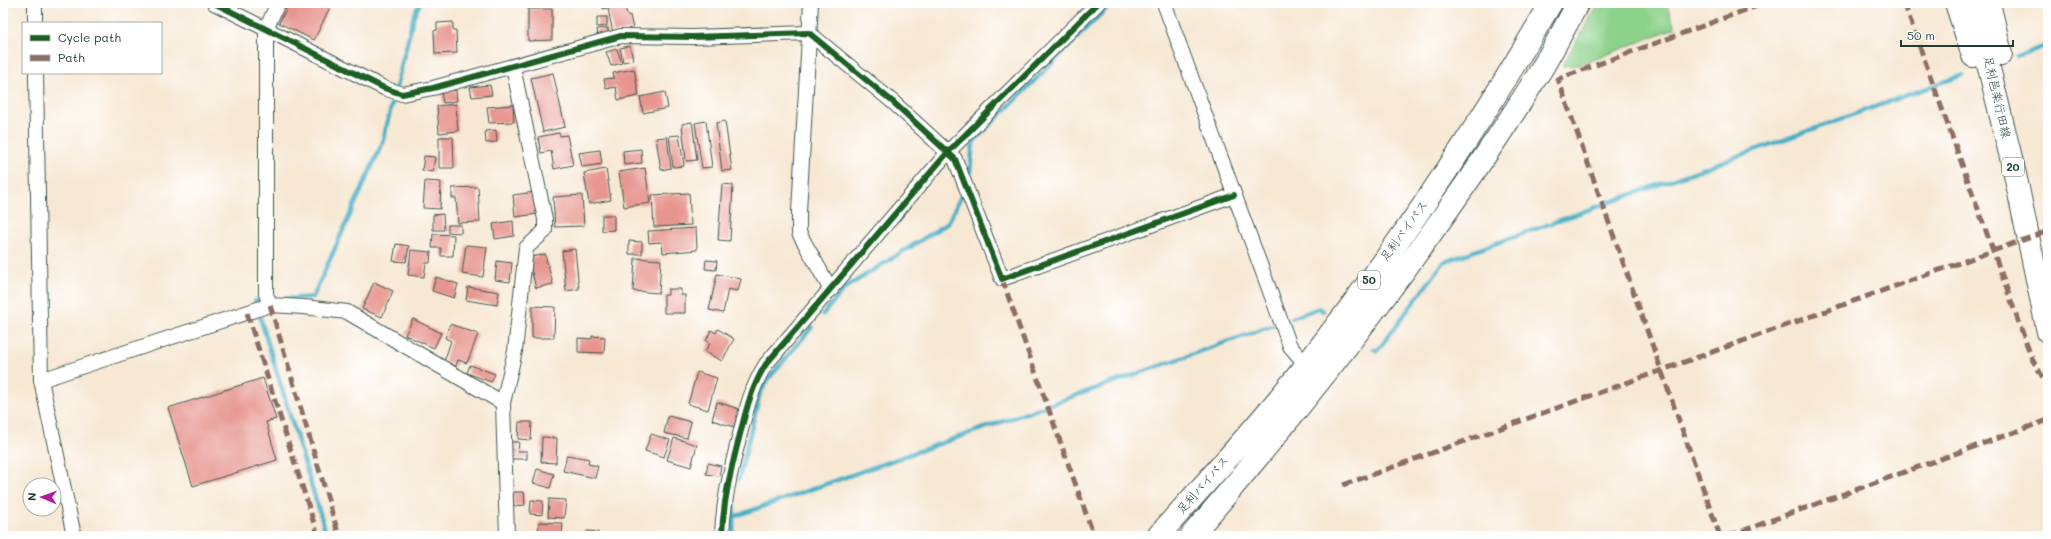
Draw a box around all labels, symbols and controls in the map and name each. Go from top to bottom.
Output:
legend [22,22,162,74]
scale bar [1901,22,2013,48]
text: 50 m [1907,27,1935,43]
text: Cycle path [58,29,121,45]
text: Path [58,49,85,65]
street label: 足利邑楽行田線 [1981,54,2015,140]
road number: 20 [2002,158,2024,176]
street label: 足利バイパス [1376,197,1431,264]
road number: 50 [1358,271,1380,289]
street label: 足利バイパス [1173,452,1232,517]
north arrow [22,477,62,517]
text: N [24,492,39,501]

